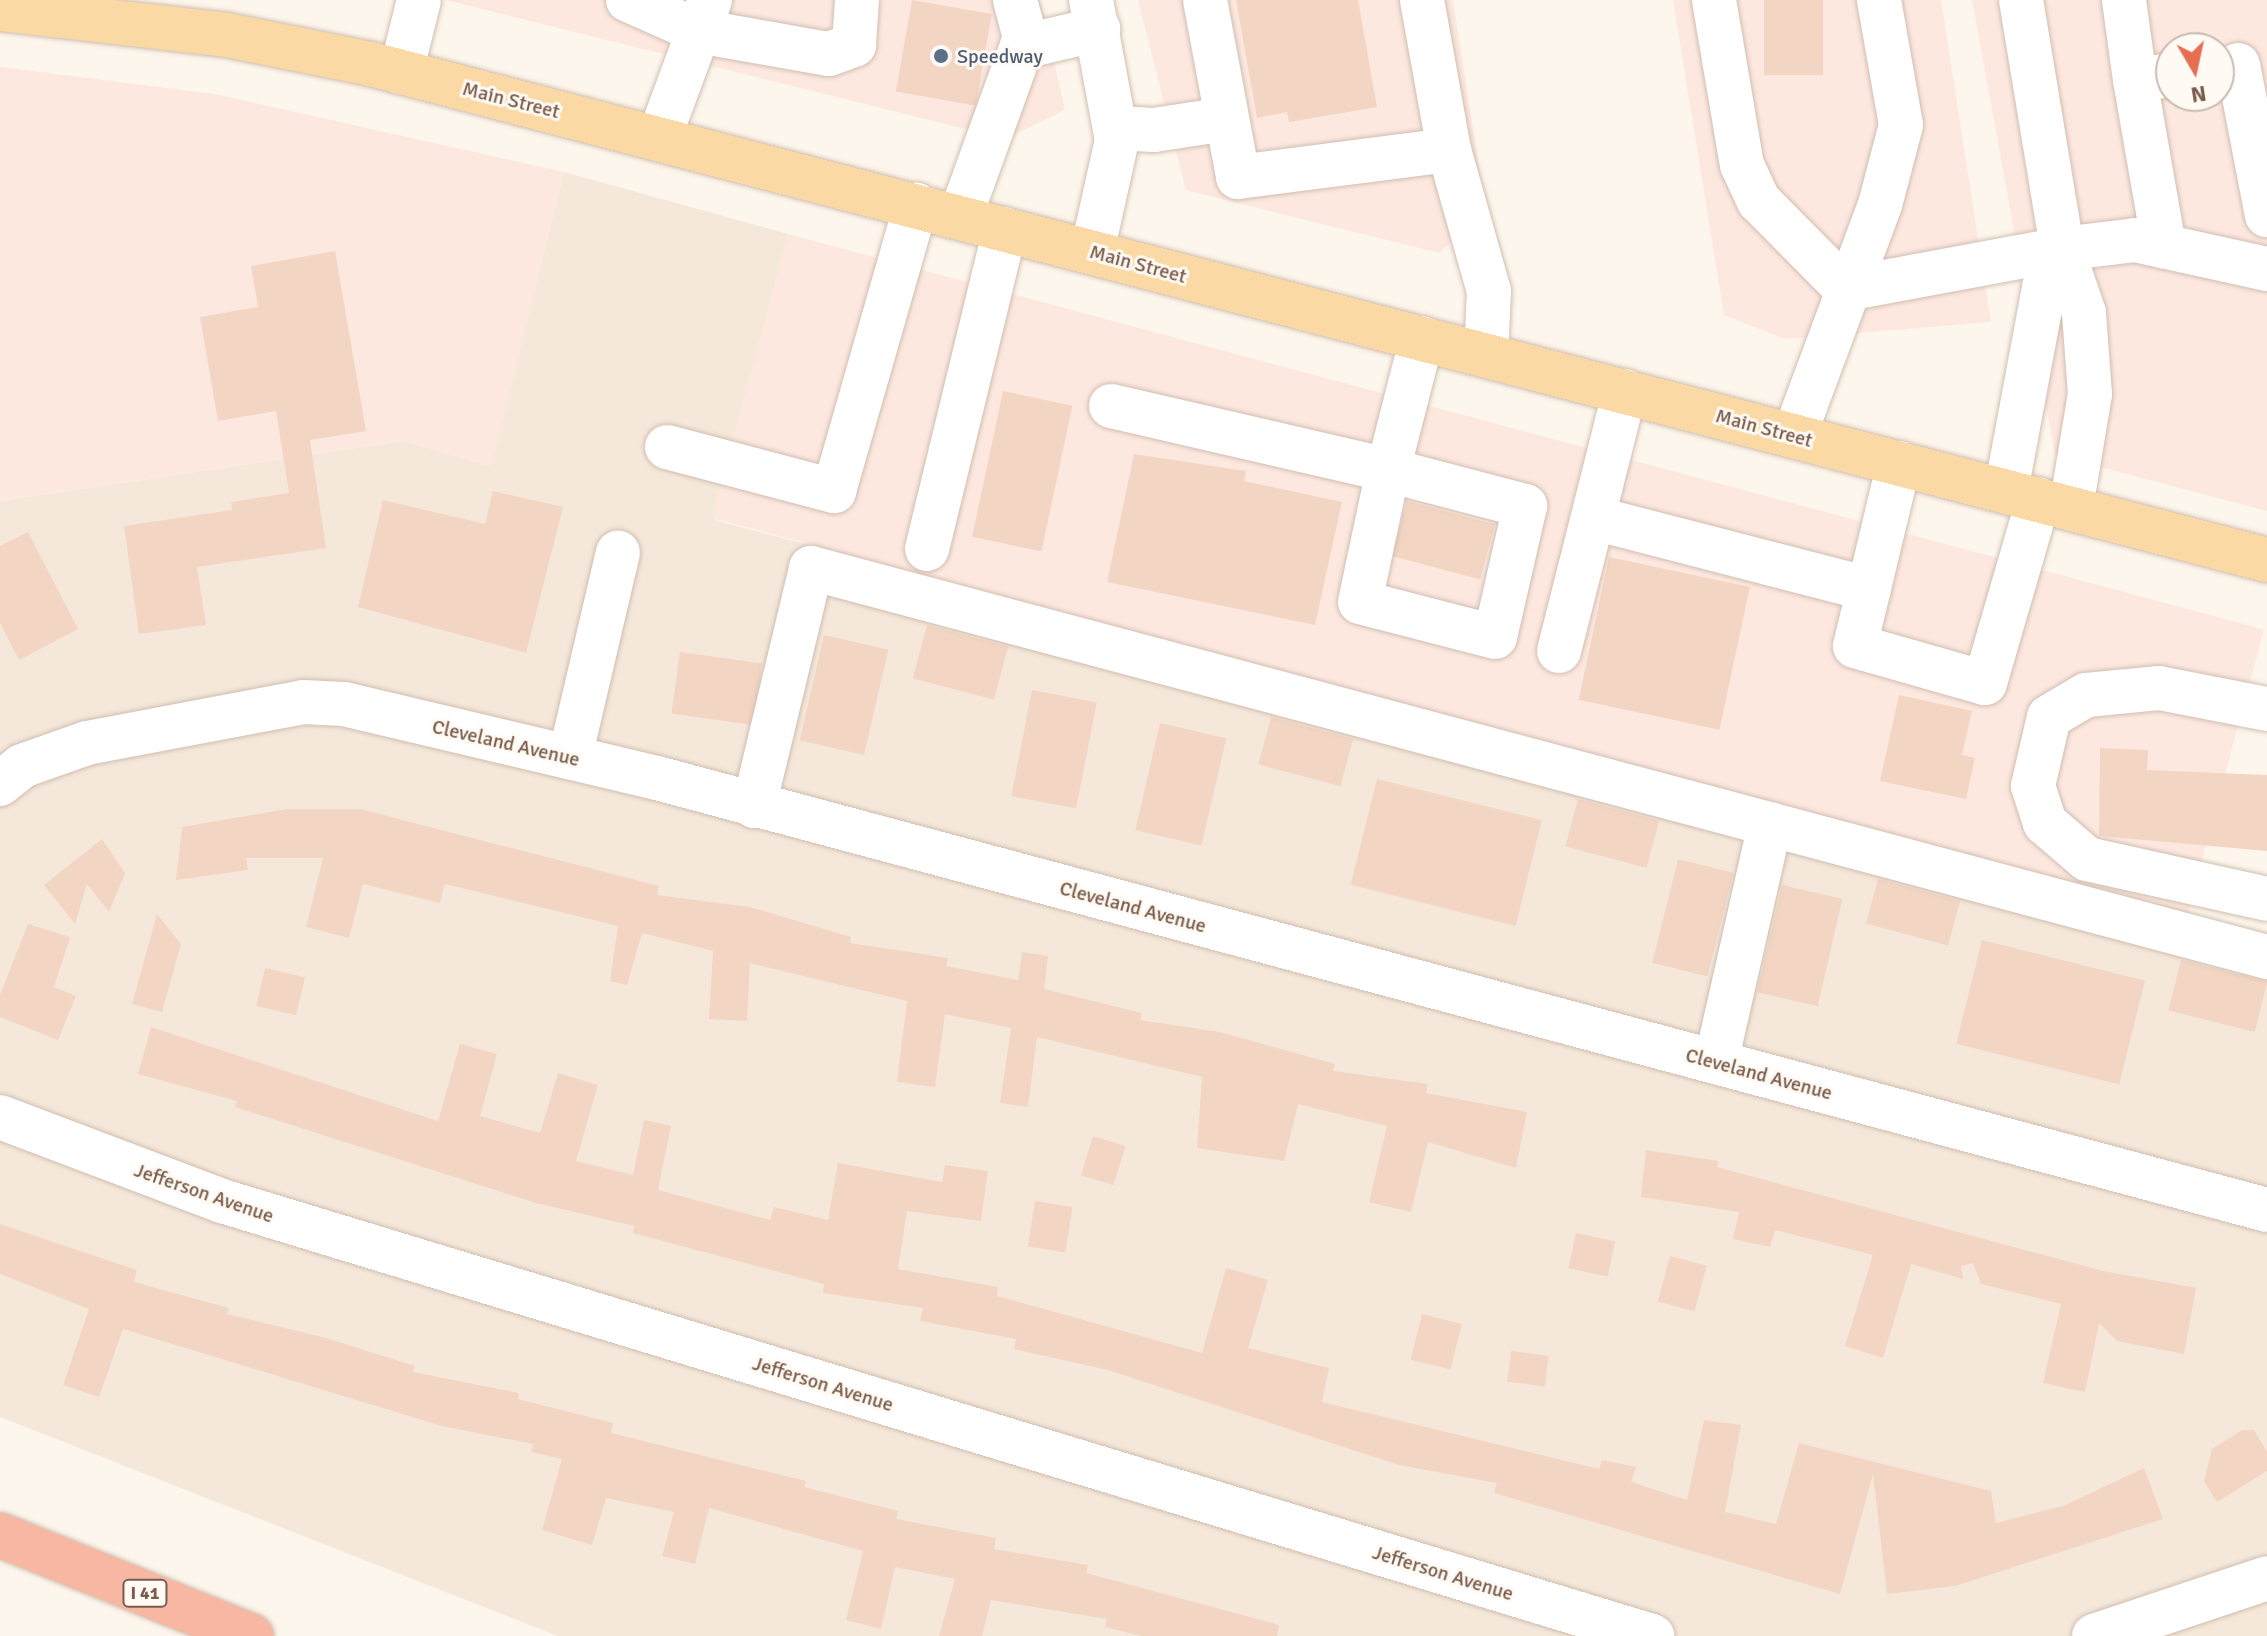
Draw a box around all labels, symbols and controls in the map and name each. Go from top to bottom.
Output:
north arrow [2155,32,2235,112]
place label: Speedway [957,44,1043,68]
marker: Speedway [932,47,950,65]
street label: Main Street [460,76,562,124]
text: N [2189,80,2208,109]
street label: Main Street [1087,240,1189,288]
street label: Main Street [1713,404,1815,452]
street label: Cleveland Avenue [430,714,582,772]
street label: Cleveland Avenue [1057,876,1209,938]
street label: Cleveland Avenue [1683,1043,1835,1105]
street label: Jefferson Avenue [131,1158,277,1228]
street label: Jefferson Avenue [750,1351,896,1417]
street label: Jefferson Avenue [1370,1540,1516,1606]
road number: I 41 [121,1579,169,1607]

